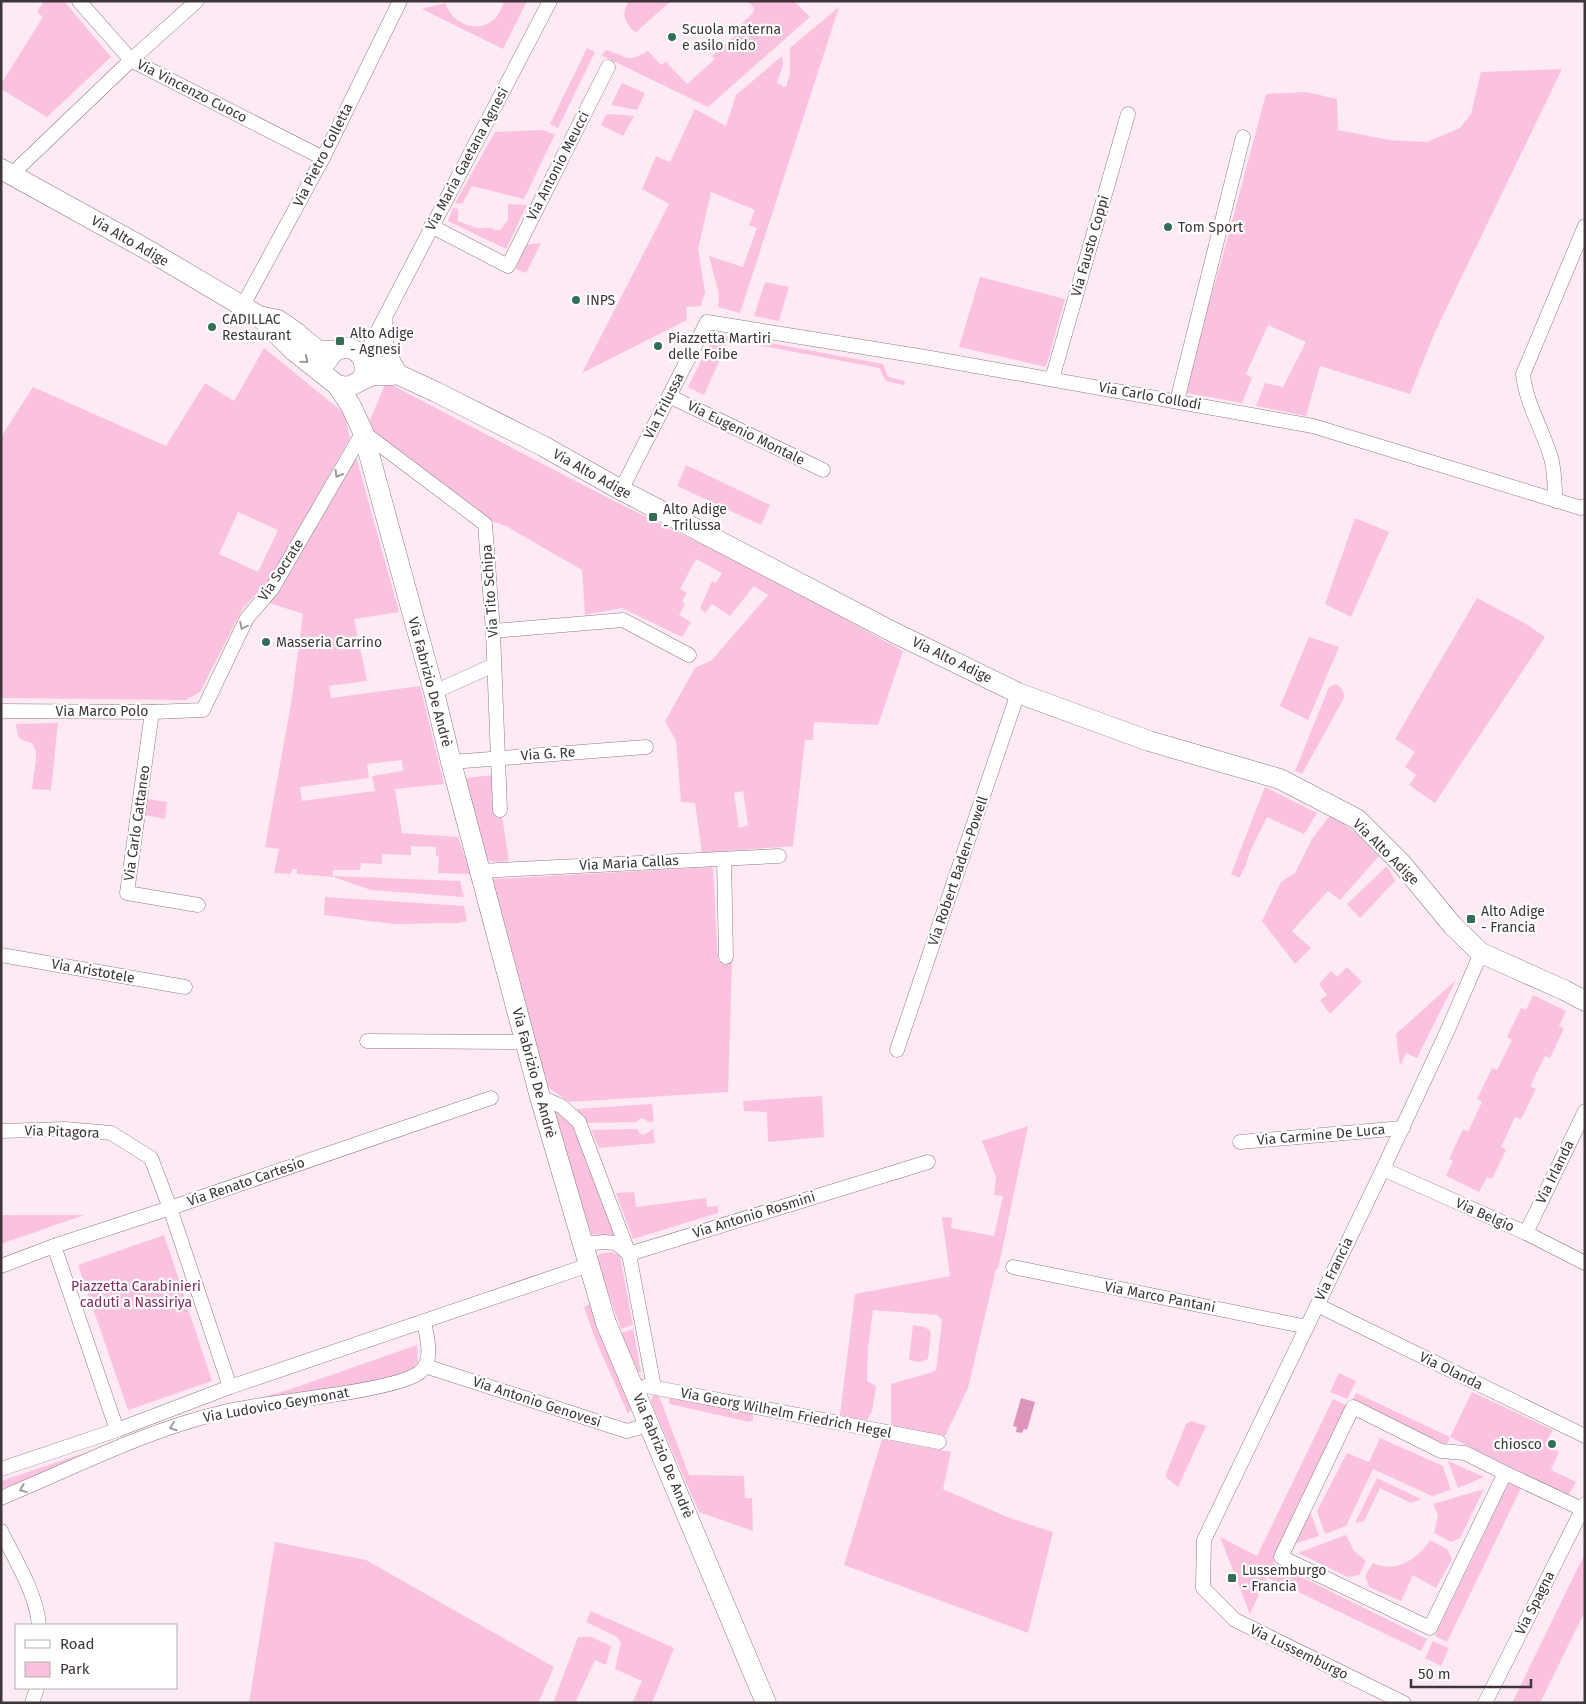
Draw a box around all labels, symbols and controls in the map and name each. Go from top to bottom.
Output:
place label: Scuola materna e asilo nido [682,21,781,54]
marker: Scuola materna e asilo nido [666,31,678,43]
street label: Via Vincenzo Cuoco [134,56,250,126]
street label: Via Maria Gaetana Agnesi [422,84,512,234]
street label: Via Pietro Colletta [290,100,356,210]
street label: Via Antonio Meucci [523,109,593,223]
street label: Via Fausto Coppi [1067,193,1113,299]
street label: Via Alto Adige [88,212,172,270]
place label: Tom Sport [1178,219,1244,236]
marker: Tom Sport [1162,221,1174,233]
place label: INPS [586,292,616,309]
marker: INPS [570,294,582,306]
place label: CADILLAC Restaurant [222,311,292,344]
marker: CADILLAC Restaurant [206,321,218,333]
place label: Alto Adige - Agnesi [350,325,414,358]
place label: Piazzetta Martiri delle Foibe [668,330,771,363]
marker: Alto Adige - Agnesi [334,335,346,347]
marker: Piazzetta Martiri delle Foibe [652,340,664,352]
one-way arrow [299,355,308,363]
street label: Via Trilussa [640,370,688,442]
street label: Via Carlo Collodi [1097,379,1203,413]
street label: Via Eugenio Montale [684,397,808,469]
street label: Via Alto Adige [550,445,634,503]
one-way arrow [335,468,345,477]
place label: Alto Adige - Trilussa [663,501,727,534]
marker: Alto Adige - Trilussa [647,511,659,523]
street label: Via Socrate [255,536,307,604]
street label: Via Tito Schipa [478,544,502,638]
street label: Via Fabrizio De Andrè [404,615,456,749]
one-way arrow [239,621,249,630]
street label: Via Alto Adige [909,633,995,687]
place label: Masseria Carrino [276,634,382,651]
marker: Masseria Carrino [260,636,272,648]
street label: Via Marco Polo [56,703,148,720]
street label: Via G. Re [520,744,576,764]
street label: Via Carlo Cattaneo [120,764,154,882]
street label: Via Robert Baden-Powell [924,794,992,948]
street label: Via Alto Adige [1349,815,1423,889]
street label: Via Maria Callas [579,852,680,874]
place label: Alto Adige - Francia [1481,903,1545,936]
marker: Alto Adige - Francia [1465,913,1477,925]
street label: Via Aristotele [50,955,136,987]
street label: Via Fabrizio De Andrè [508,1006,560,1140]
street label: Via Carmine De Luca [1256,1121,1386,1149]
street label: Via Pitagora [24,1122,100,1142]
street label: Via Irlanda [1532,1138,1578,1206]
street label: Via Renato Cartesio [185,1154,307,1210]
street label: Via Antonio Rosmini [691,1188,817,1242]
street label: Via Belgio [1453,1194,1517,1236]
street label: Via Francia [1311,1235,1357,1303]
park label: Piazzetta Carabinieri caduti a Nassiriya [71,1278,201,1311]
street label: Via Marco Pantani [1103,1278,1217,1316]
street label: Via Olanda [1416,1348,1486,1394]
street label: Via Antonio Genovesi [471,1373,603,1431]
street label: Via Ludovico Geymonat [202,1384,351,1426]
street label: Via Georg Wilhelm Friedrich Hegel [679,1384,893,1442]
street label: Via Fabrizio De Andrè [629,1391,697,1521]
one-way arrow [169,1421,178,1431]
place label: chiosco [1494,1436,1542,1453]
marker: chiosco [1546,1438,1558,1450]
one-way arrow [19,1483,28,1493]
place label: Lussemburgo - Francia [1242,1562,1326,1595]
street label: Via Spagna [1512,1568,1558,1638]
marker: Lussemburgo - Francia [1226,1572,1238,1584]
street label: Via Lussemburgo [1247,1621,1351,1683]
legend [15,1624,178,1689]
text: Road [60,1635,95,1653]
scale bar [1411,1656,1531,1688]
text: Park [60,1660,90,1678]
text: 50 m [1418,1665,1451,1683]

